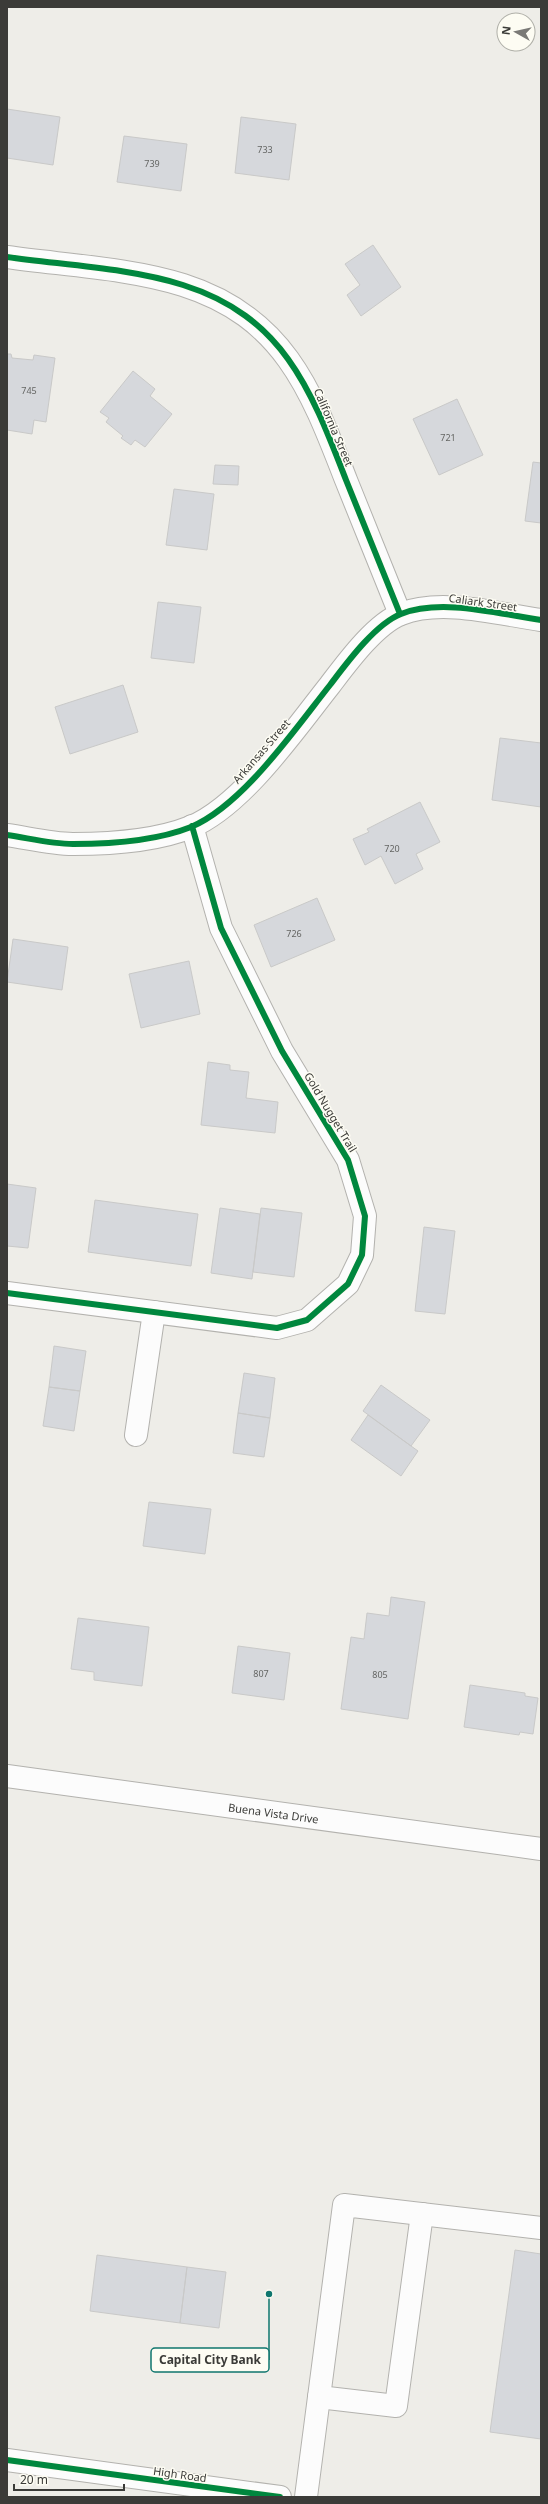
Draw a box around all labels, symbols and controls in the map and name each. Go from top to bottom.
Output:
north arrow [496,12,536,52]
text: N [498,25,514,36]
house number: 733 [257,143,273,156]
house number: 739 [144,157,160,170]
house number: 745 [21,384,37,397]
street label: California Street [311,386,357,468]
house number: 721 [440,431,456,444]
street label: Caliark Street [448,590,518,614]
street label: Arkansas Street [229,716,293,786]
house number: 720 [384,842,400,855]
house number: 726 [286,927,302,940]
street label: Gold Nugget Trail [301,1069,361,1155]
house number: 807 [253,1667,269,1680]
house number: 805 [372,1668,388,1681]
street label: Buena Vista Drive [227,1799,320,1826]
callout: Capital City Bank [151,2348,269,2372]
text: Capital City Bank [159,2351,262,2368]
street label: High Road [152,2463,208,2485]
scale bar [14,2466,124,2492]
text: 20 m [20,2471,48,2488]

